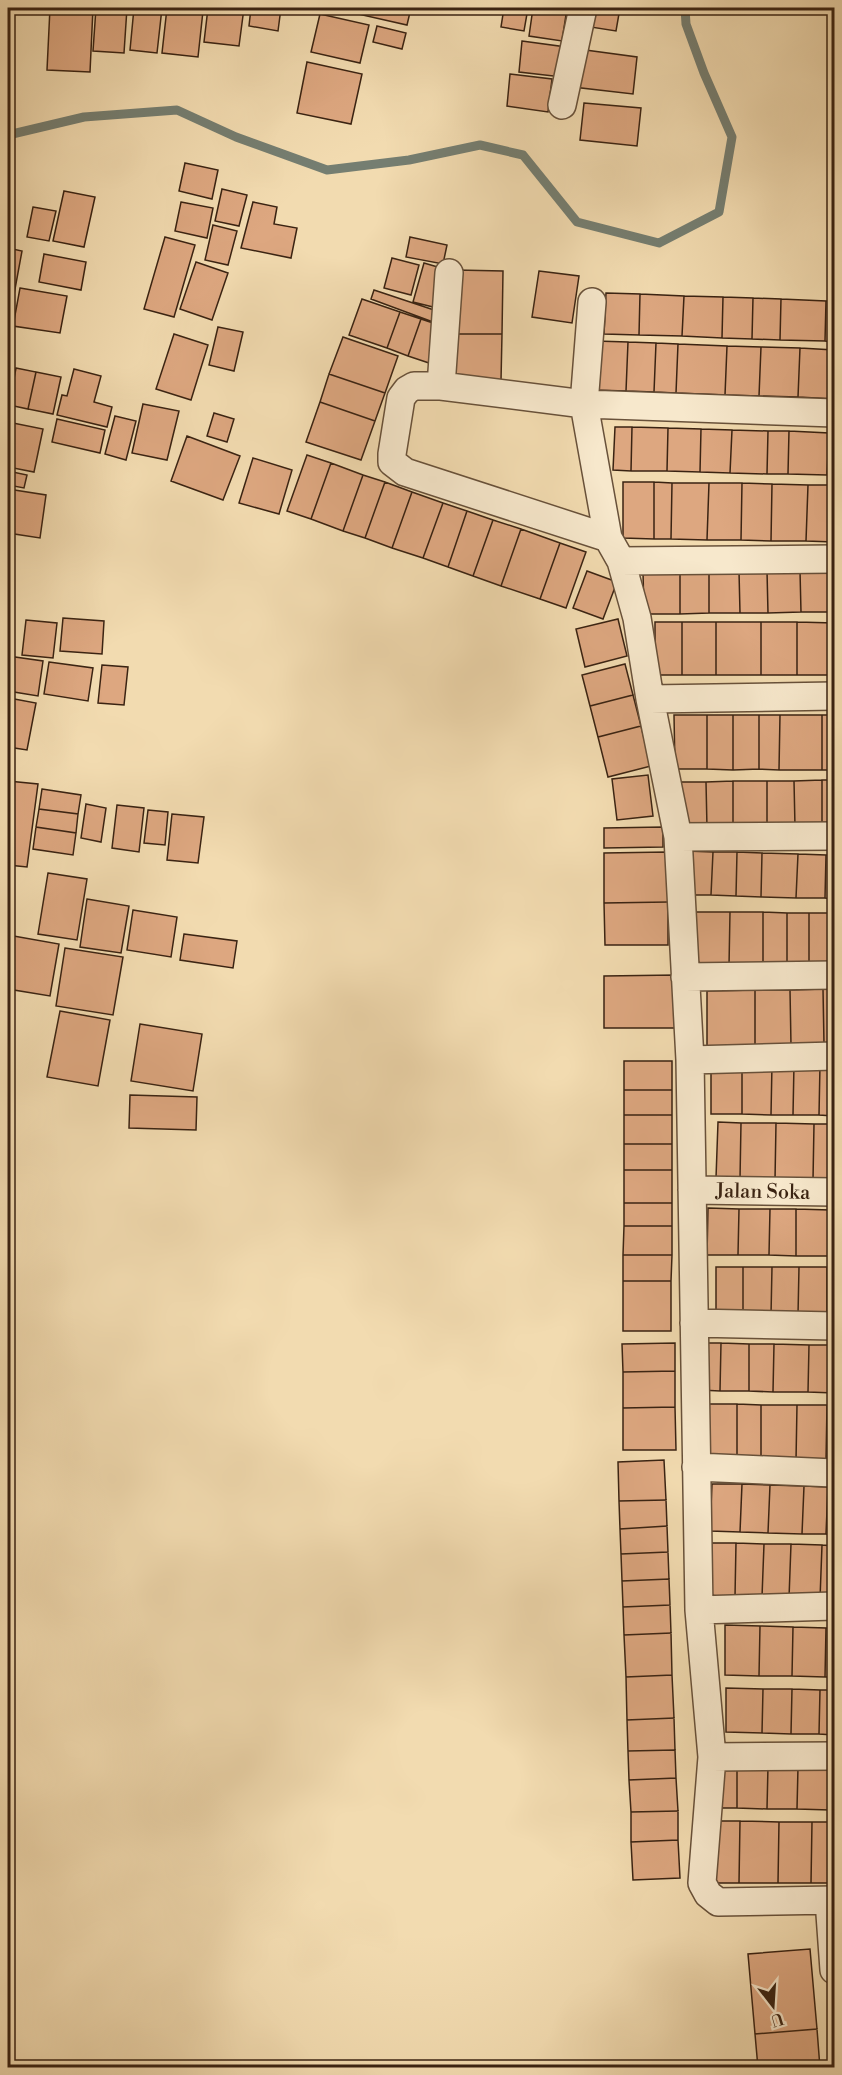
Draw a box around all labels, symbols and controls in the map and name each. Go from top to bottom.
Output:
street label: Jalan Soka [714,1179,811,1206]
north arrow [743,1976,803,2036]
text: U [768,2008,786,2031]

